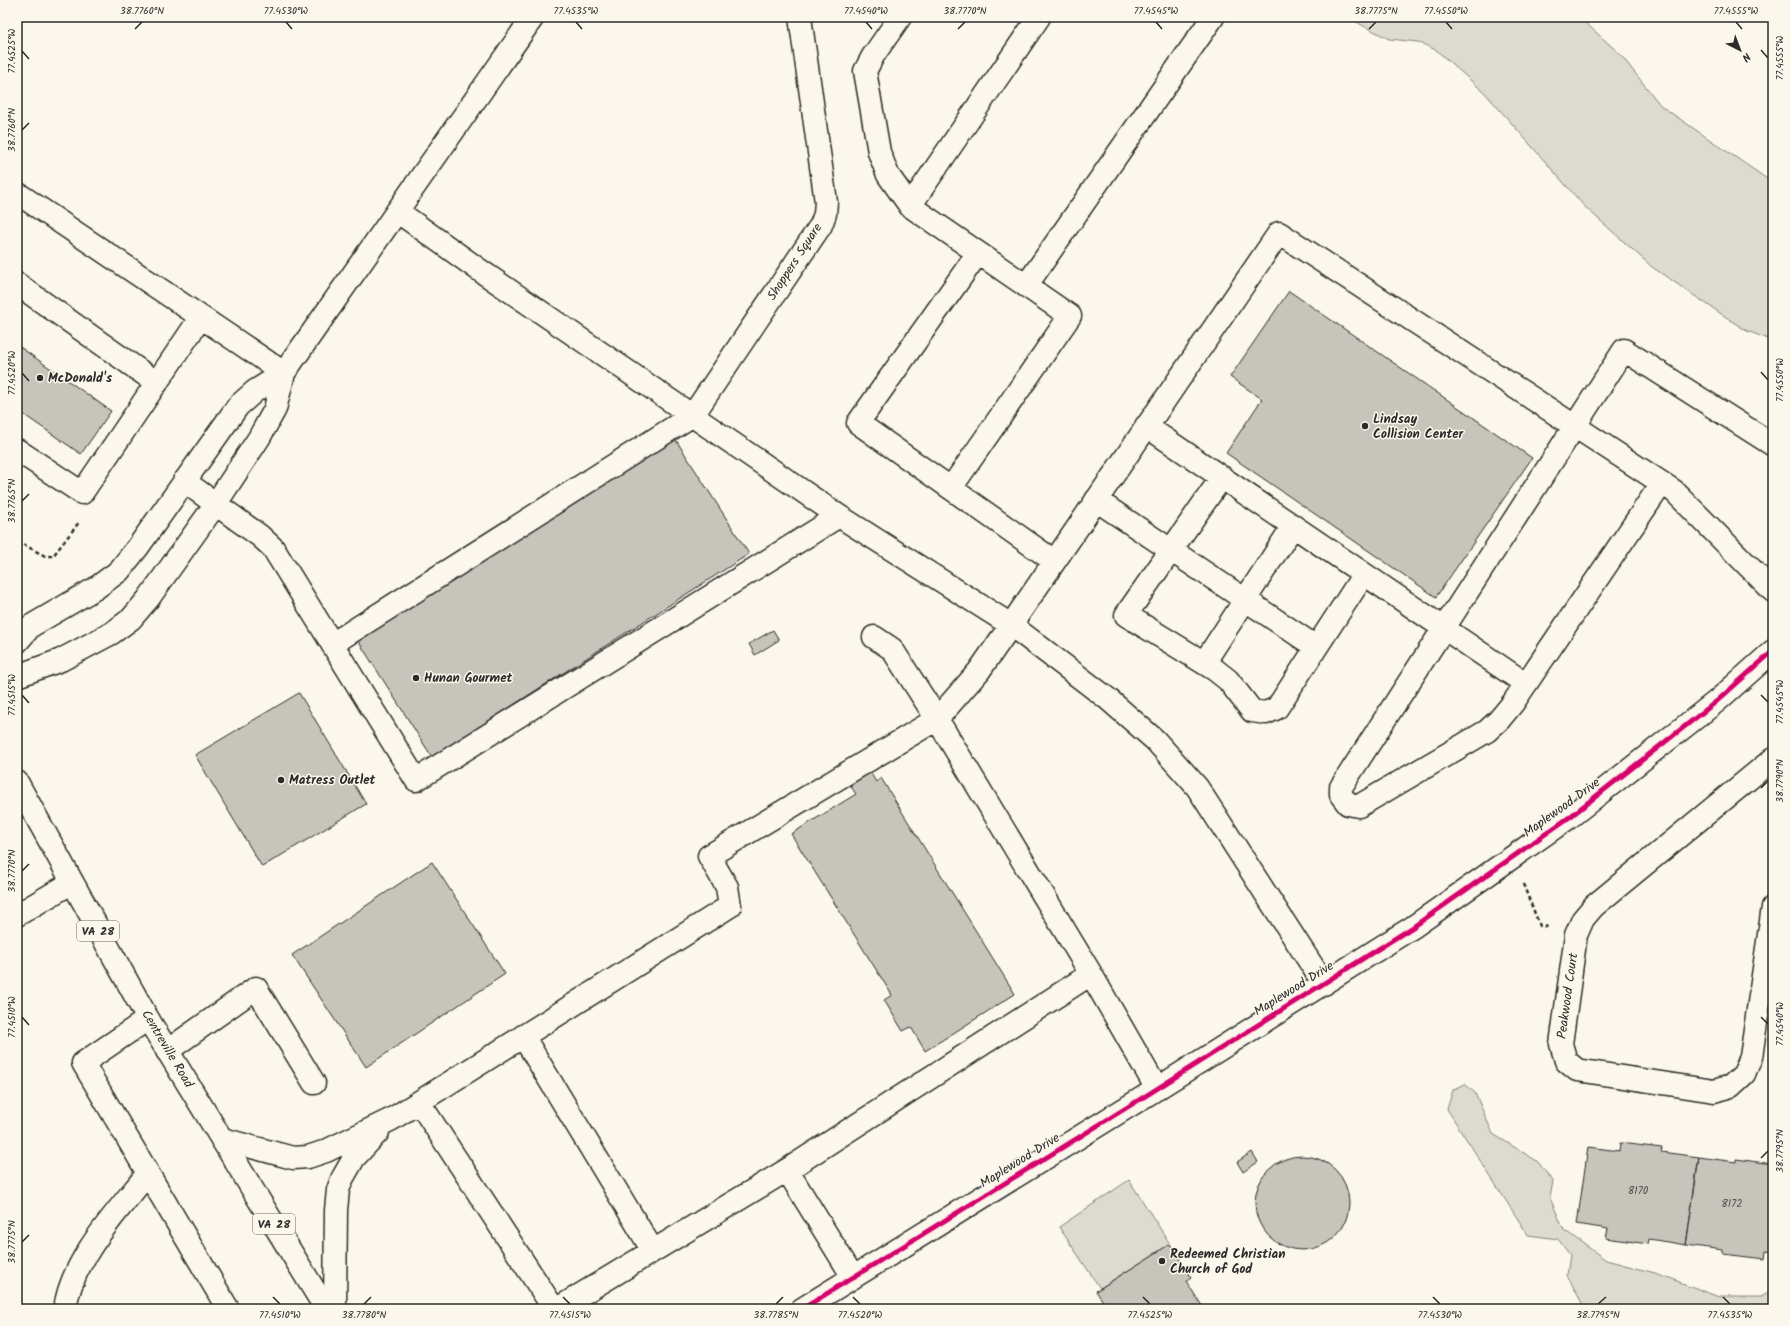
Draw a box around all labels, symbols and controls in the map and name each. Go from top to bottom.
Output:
text: 38.7760°N [120,3,164,19]
text: 77.4530°W [264,3,308,19]
text: 77.4535°W [554,3,599,19]
text: 77.4540°W [844,3,888,19]
text: 38.7770°N [943,3,987,19]
text: 77.4545°W [1134,3,1178,19]
text: 38.7775°N [1354,3,1398,19]
text: 77.4550°W [1424,3,1468,19]
text: 77.4555°W [1714,3,1758,19]
text: 77.4525°W [4,28,20,73]
north arrow [1720,30,1760,70]
text: 77.4555°W [1772,36,1788,80]
text: N [1737,48,1755,66]
text: 38.7760°N [4,108,20,152]
street label: Shoppers Square [762,219,828,305]
text: 77.4520°W [4,351,20,395]
text: 77.4550°W [1772,358,1788,402]
place label: McDonald's [48,368,112,389]
marker: McDonald's [35,373,45,383]
place label: Lindsay Collision Center [1373,409,1465,445]
marker: Lindsay Collision Center [1360,421,1370,431]
text: 38.7765°N [4,479,20,523]
place label: Hunan Gourmet [424,668,513,689]
marker: Hunan Gourmet [411,673,421,683]
text: 77.4515°W [4,674,20,716]
text: 77.4545°W [1772,680,1788,724]
text: 38.7790°N [1772,759,1788,803]
place label: Matress Outlet [289,770,376,791]
street label: Maplewood Drive [1519,773,1605,843]
marker: Matress Outlet [276,775,286,785]
text: 38.7770°N [4,849,20,893]
road number: VA 28 [77,921,119,941]
street label: Peakwood Court [1552,951,1585,1040]
street label: Maplewood Drive [1250,956,1338,1022]
text: 77.4510°W [4,996,20,1038]
text: 77.4540°W [1772,1002,1788,1046]
street label: Centreville Road [135,1006,199,1092]
street label: Maplewood Drive [976,1128,1064,1194]
text: 38.7795°N [1772,1129,1788,1173]
house number: 8170 [1628,1182,1649,1200]
house number: 8172 [1721,1195,1743,1213]
road number: VA 28 [253,1214,295,1234]
text: 38.7775°N [4,1220,20,1264]
place label: Redeemed Christian Church of God [1170,1244,1285,1280]
marker: Redeemed Christian Church of God [1157,1256,1167,1266]
text: 77.4510°W [259,1307,301,1323]
text: 38.7780°N [342,1307,386,1323]
text: 77.4515°W [549,1307,591,1323]
text: 38.7785°N [754,1307,799,1323]
text: 77.4520°W [838,1307,882,1323]
text: 77.4525°W [1128,1307,1173,1323]
text: 77.4530°W [1418,1307,1462,1323]
text: 38.7795°N [1576,1307,1620,1323]
text: 77.4535°W [1708,1307,1753,1323]

